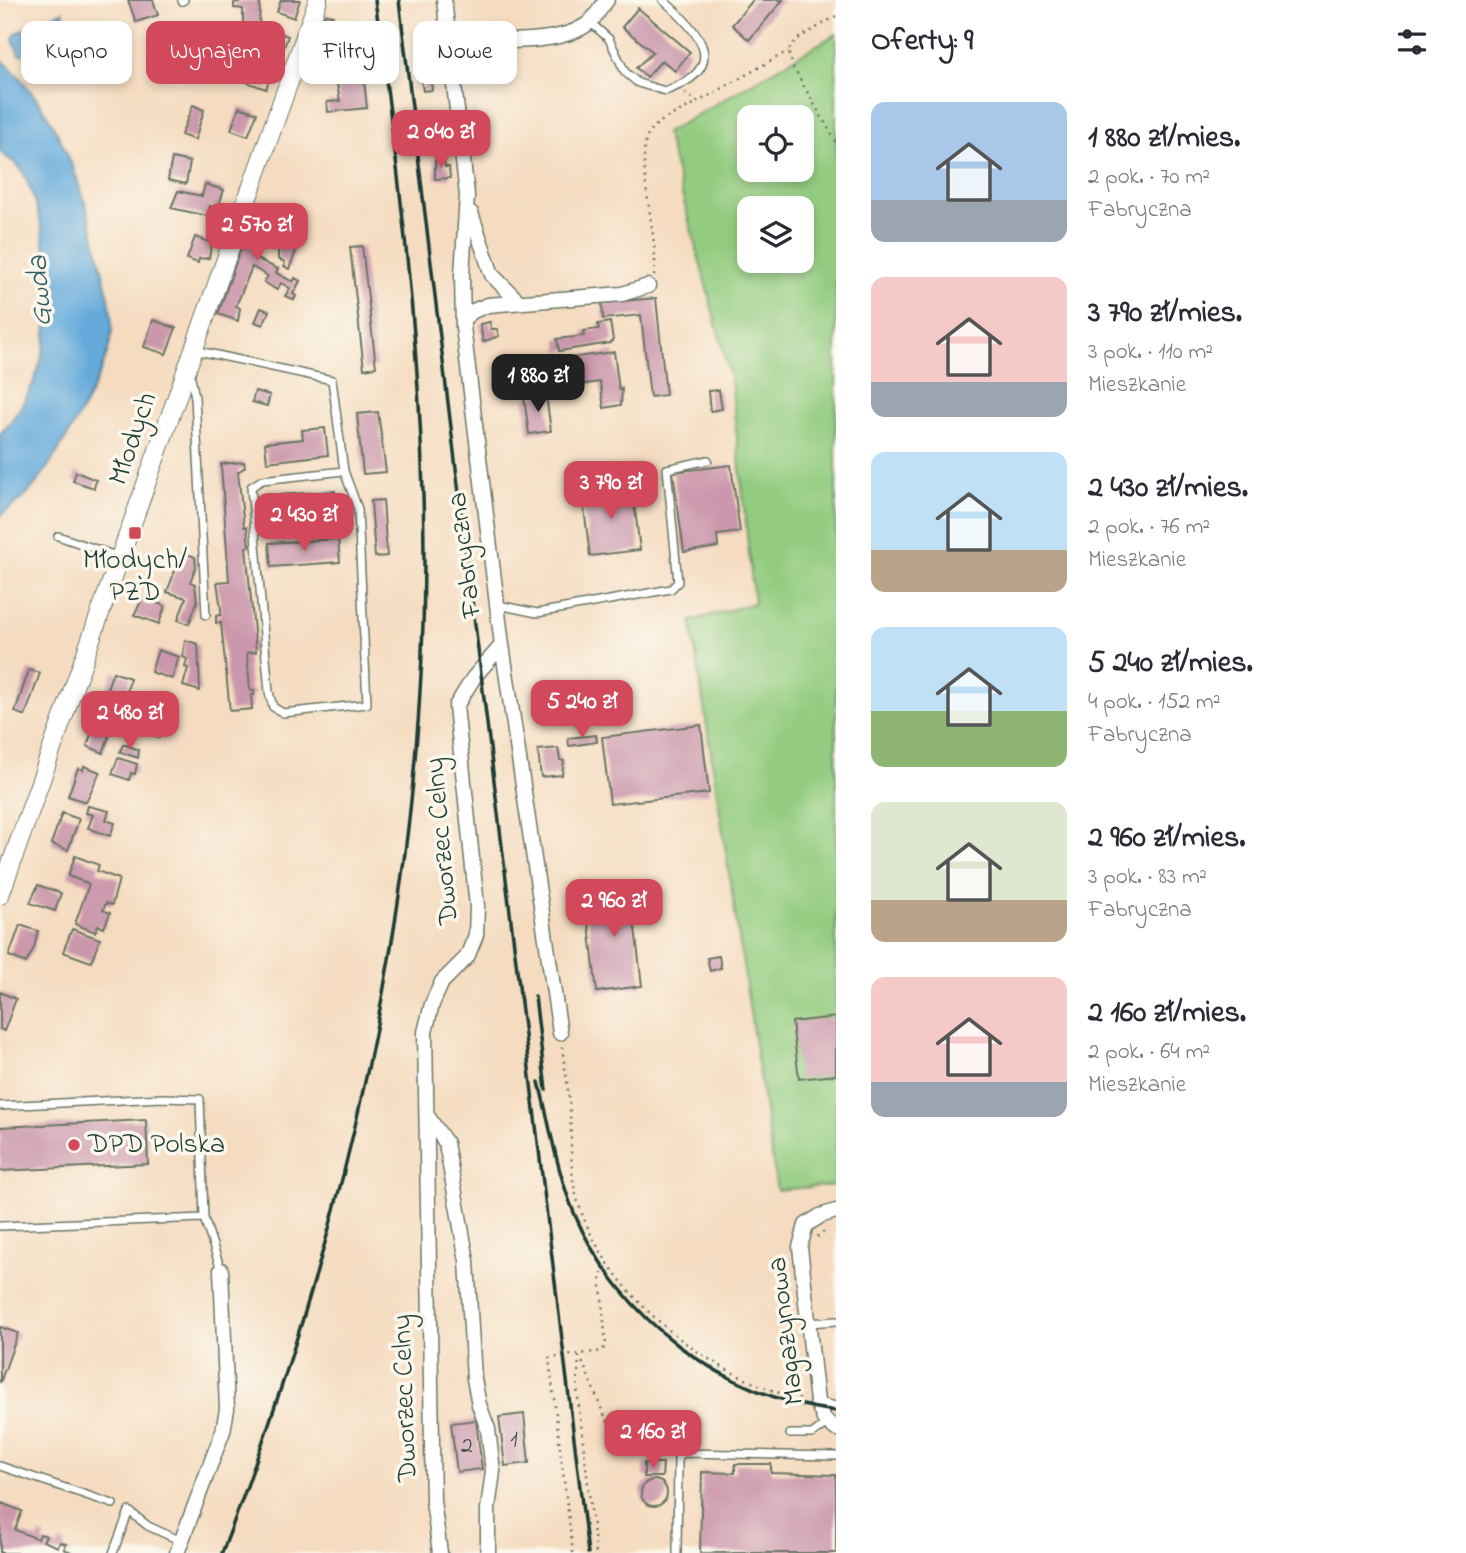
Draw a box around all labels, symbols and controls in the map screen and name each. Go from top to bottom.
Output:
text: Oferty: 9 [871,20,973,64]
chip: Kupno [21,21,132,84]
chip: Wynajem [146,21,285,84]
chip: Filtry [299,21,399,84]
chip: Nowe [413,21,517,84]
icon: filters [1393,23,1431,61]
map controls [737,105,814,273]
button: locate [737,105,814,182]
pin: 2 040 zł [369,110,513,170]
text: 2 040 zł [407,116,475,149]
text: 1 880 zł/mies. [1088,117,1240,161]
icon: home [927,130,1011,214]
text: 2 pok. · 70 m² [1088,161,1210,194]
text: Fabryczna [1088,194,1192,227]
button: layers [737,196,814,273]
pin: 2 570 zł [185,204,329,263]
text: 2 570 zł [222,209,292,242]
water label: Gwda [17,253,65,328]
text: 3 790 zł/mies. [1088,292,1242,336]
icon: home [927,305,1011,389]
text: 3 pok. · 110 m² [1088,336,1213,369]
pin: 1 880 zł [466,354,610,414]
text: 1 880 zł [508,360,568,393]
text: Mieszkanie [1088,369,1186,402]
street label: Młodych [99,387,169,491]
pin: 3 790 zł [539,462,683,521]
text: 3 790 zł [580,467,642,500]
text: 2 430 zł/mies. [1088,467,1248,511]
icon: home [927,480,1011,564]
street label: Fabryczna [438,490,494,621]
pin: 2 430 zł [232,494,376,553]
text: 2 430 zł [271,499,337,532]
text: 2 pok. · 76 m² [1088,511,1210,544]
marker: Młodych/ PZD [127,525,143,541]
place label: Młodych/ PZD [83,541,188,614]
text: Mieszkanie [1088,544,1186,577]
text: 5 240 zł/mies. [1088,642,1253,686]
icon: home [927,655,1011,739]
pin: 5 240 zł [510,680,654,740]
text: 5 240 zł [547,686,617,719]
text: 4 pok. · 152 m² [1088,686,1221,719]
pin: 2 480 zł [58,692,202,751]
text: 2 480 zł [97,697,163,730]
text: Fabryczna [1088,719,1192,752]
street label: Dworzec Celny [415,756,471,927]
text: 2 960 zł/mies. [1088,817,1245,861]
icon: home [927,830,1011,914]
text: 3 pok. · 83 m² [1088,861,1207,894]
pin: 2 960 zł [542,880,686,939]
text: 2 960 zł [582,885,646,918]
text: Fabryczna [1088,894,1192,927]
text: 2 160 zł/mies. [1088,992,1246,1036]
icon: home [927,1005,1011,1089]
text: 2 pok. · 64 m² [1088,1036,1210,1069]
text: Mieszkanie [1088,1069,1186,1102]
place label: DPD Polska [87,1125,225,1166]
marker: DPD Polska [66,1137,82,1153]
street label: Magazynowa [758,1255,816,1407]
street label: Dworzec Celny [383,1314,429,1483]
pin: 2 160 zł [581,1410,725,1470]
text: 2 160 zł [620,1416,686,1449]
house number: 1 [510,1423,518,1458]
house number: 2 [461,1429,473,1464]

